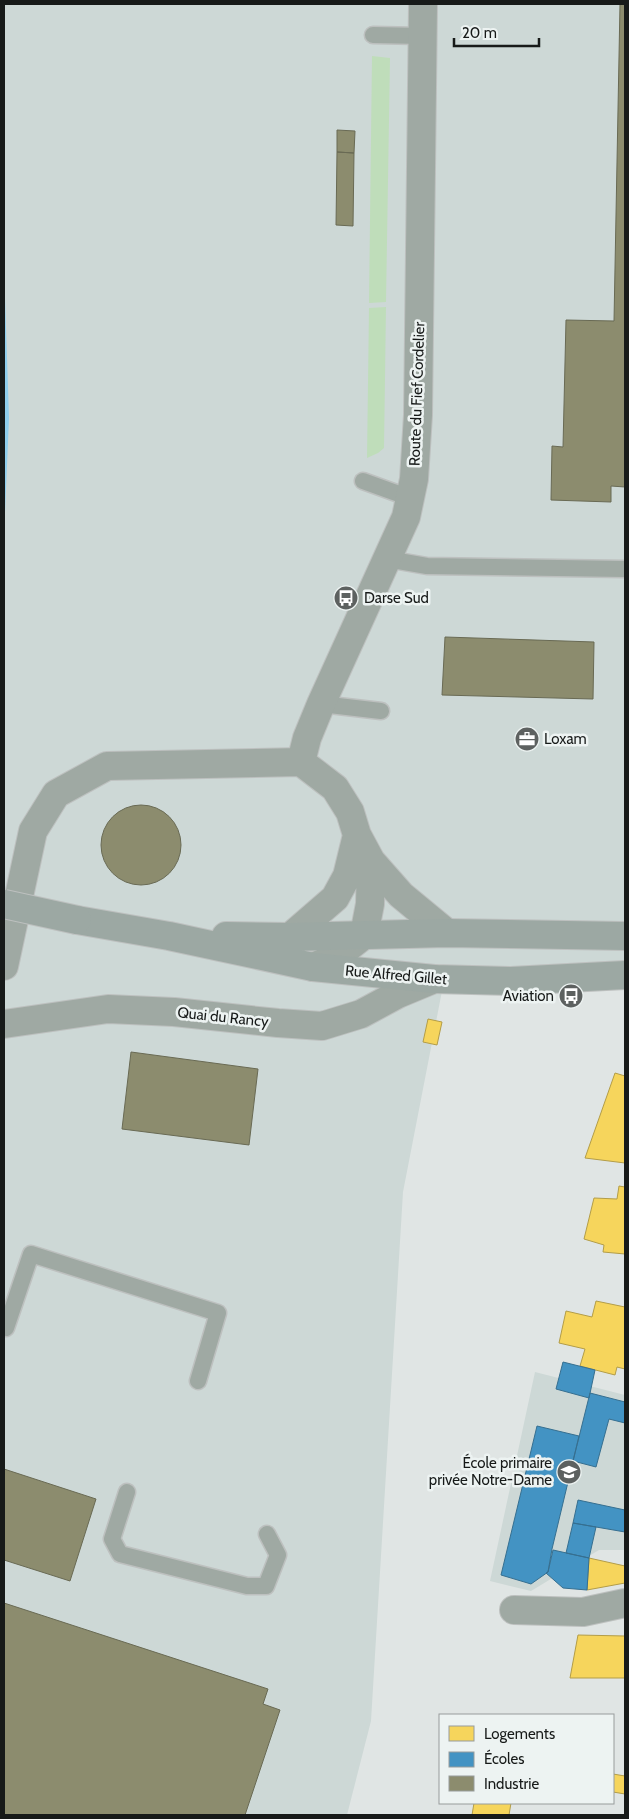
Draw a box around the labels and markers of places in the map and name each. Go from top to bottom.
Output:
bus stop icon: Darse Sud [333,585,359,611]
place label: Darse Sud [364,589,429,607]
office icon: Loxam [514,726,540,752]
place label: Loxam [544,730,587,748]
bus stop icon: Aviation [558,983,584,1009]
place label: Aviation [503,987,554,1005]
place label: École primaire privée Notre-Dame [429,1453,552,1489]
school or university icon: École primaire privée Notre-Dame [556,1459,582,1485]

